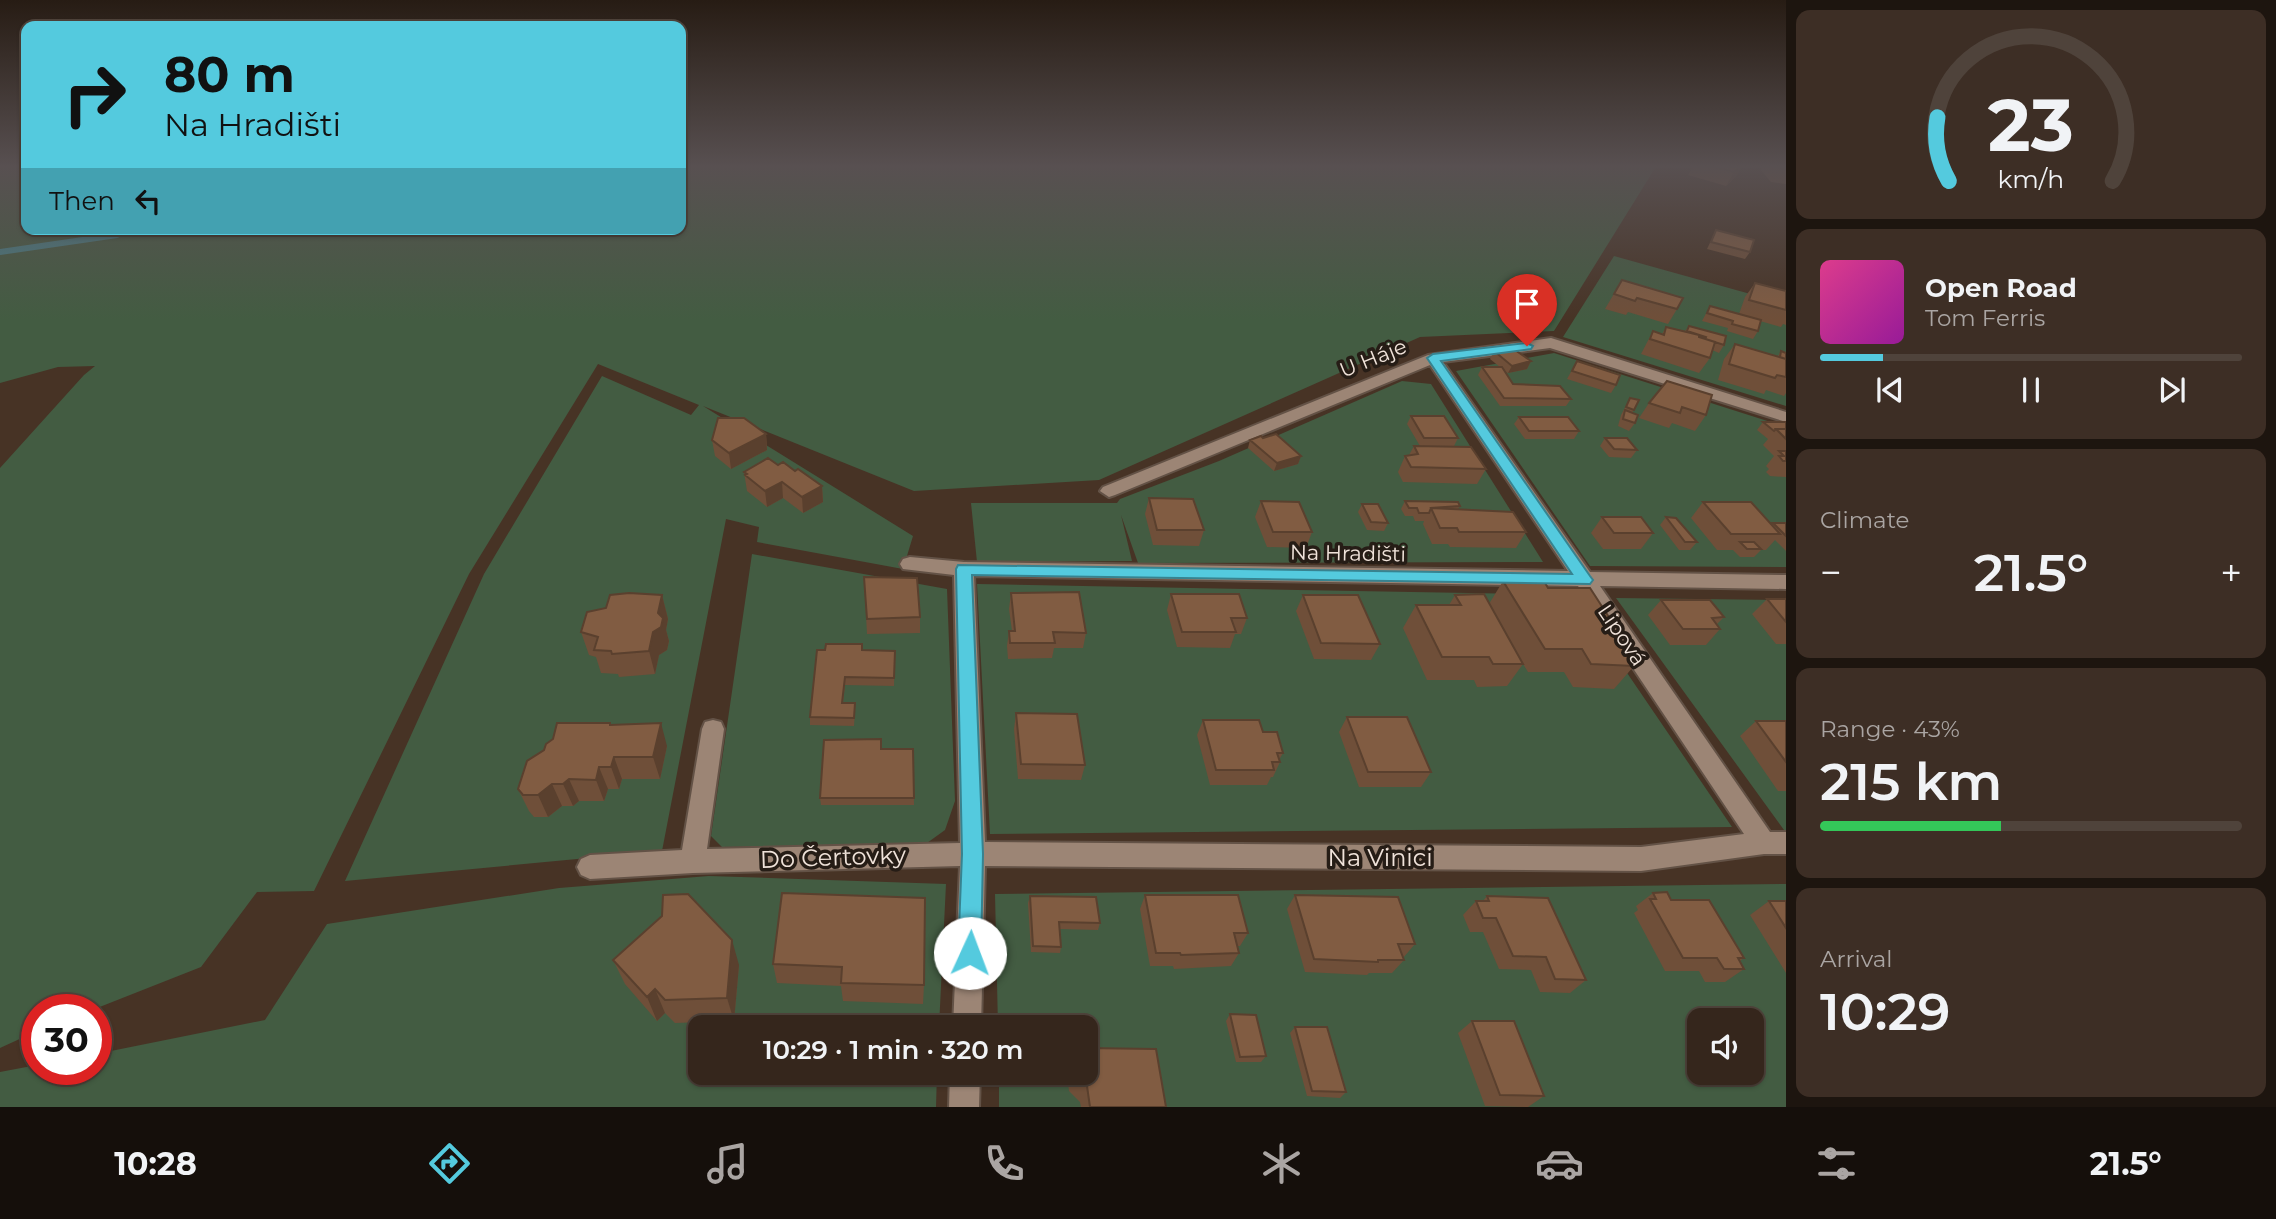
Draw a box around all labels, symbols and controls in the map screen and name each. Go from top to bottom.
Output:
text: 80 m [164,45,295,104]
icon: right [49,49,140,140]
text: 23 [1988,81,2074,169]
text: Na Hradišti [164,105,341,144]
text: km/h [1998,164,2064,194]
icon: left [129,182,167,220]
text: Then [49,185,115,217]
text: Open Road [1925,272,2077,304]
pin [1497,274,1557,346]
icon: arrive [1508,285,1546,323]
text: Tom Ferris [1925,304,2045,332]
street label: U Háje [1336,333,1410,383]
icon: previous [1871,371,1909,409]
icon: pause [2012,371,2050,409]
icon: next [2153,371,2191,409]
text: Climate [1820,506,1909,534]
street label: Na Hradišti [1290,539,1406,567]
text: 21.5° [1974,541,2088,604]
text: − [1820,549,1842,596]
text: + [2220,549,2242,596]
street label: Lipová [1592,600,1652,670]
text: Range · 43% [1820,715,1960,743]
text: 215 km [1820,750,2002,813]
street label: Do Čertovky [760,840,906,874]
street label: Na Vinici [1327,843,1433,872]
position arrow [933,916,1007,990]
text: Arrival [1820,945,1893,973]
text: 10:29 [1820,980,1950,1043]
speed limit sign: 30 [21,994,112,1085]
map controls [1687,1008,1764,1085]
button: sound [1687,1008,1764,1085]
text: 10:29 · 1 min · 320 m [763,1034,1023,1066]
icon: directions [425,1139,474,1188]
icon: music [703,1139,752,1188]
icon: phone [980,1139,1029,1188]
icon: climate [1257,1139,1306,1188]
icon: car [1535,1139,1584,1188]
icon: filters [1812,1139,1861,1188]
text: 10:28 [114,1144,197,1183]
text: 21.5° [2090,1144,2162,1183]

